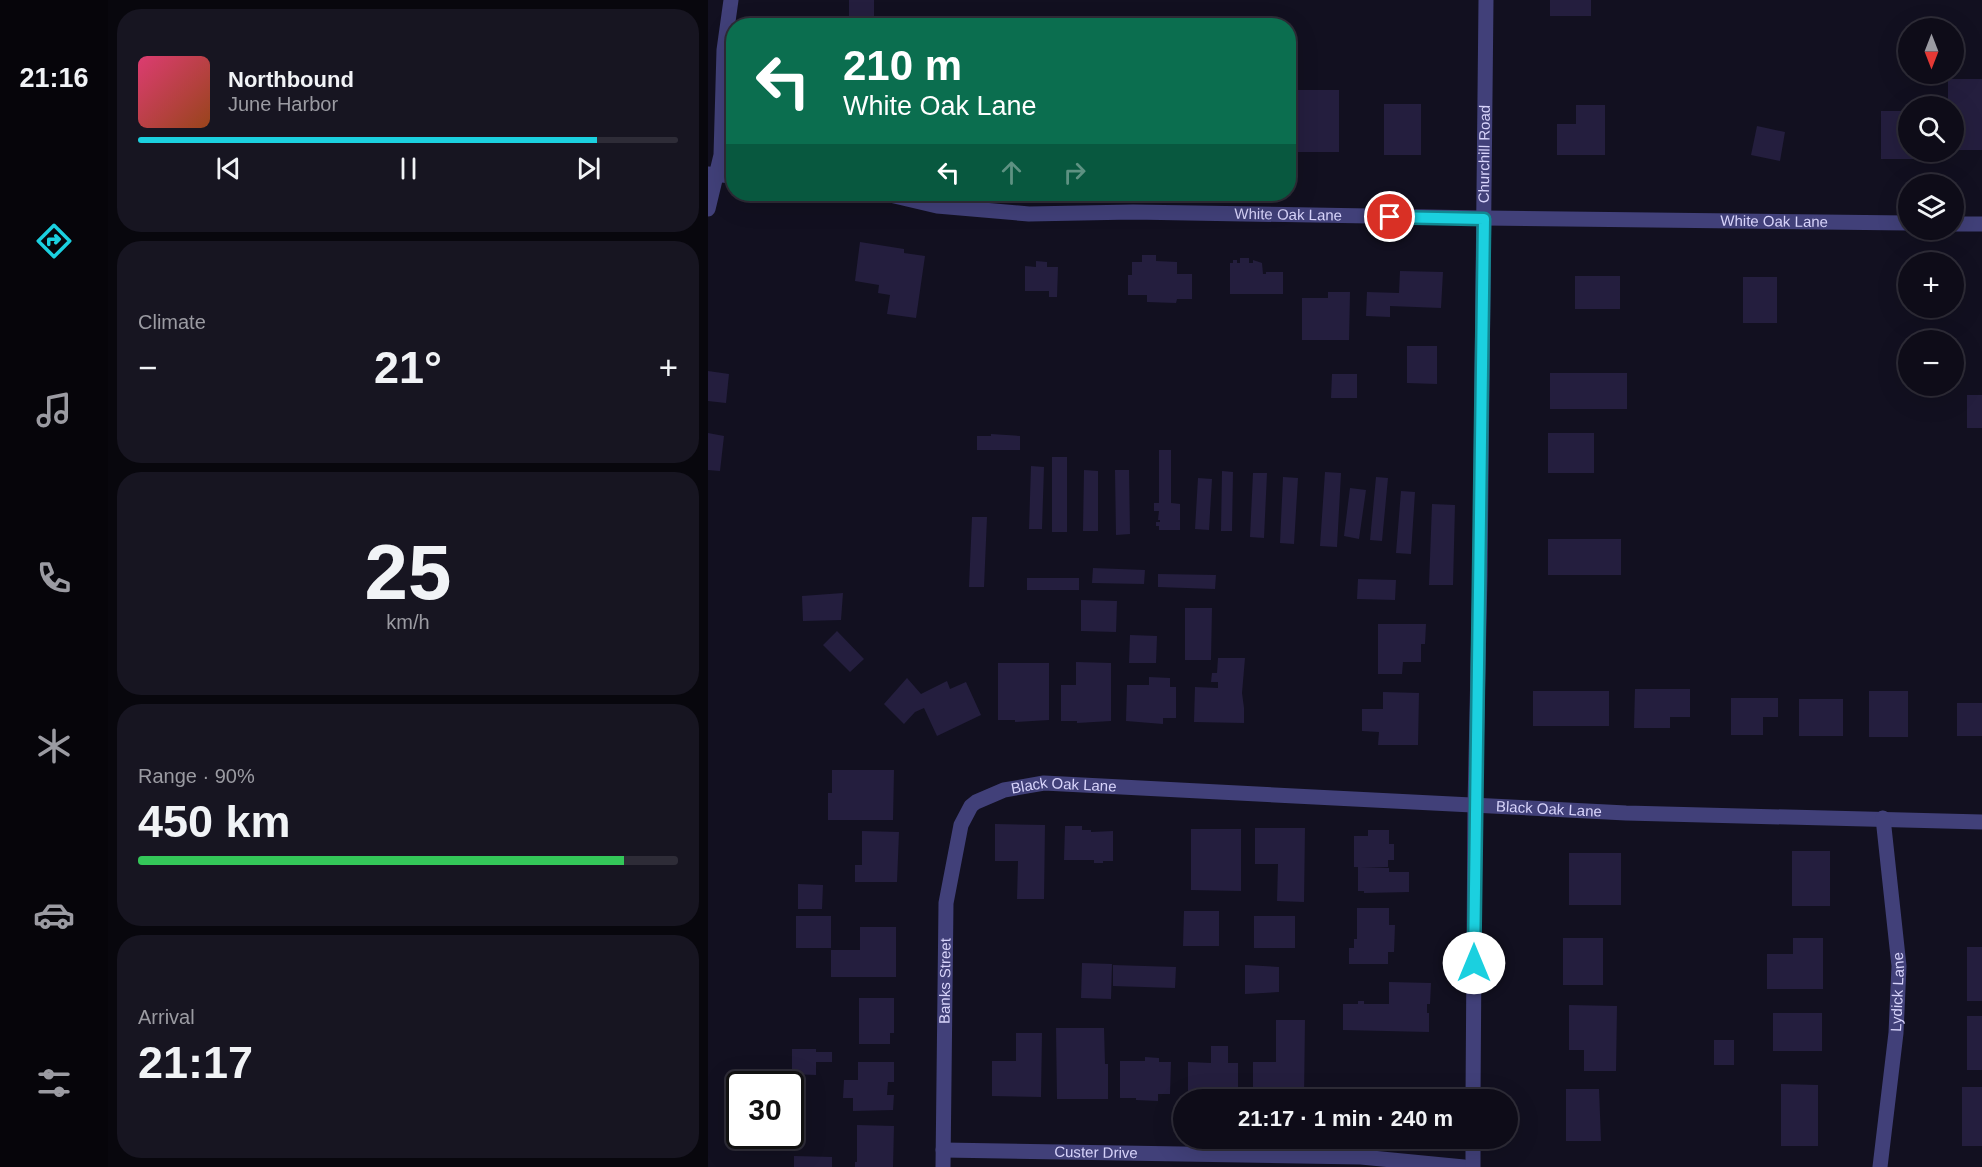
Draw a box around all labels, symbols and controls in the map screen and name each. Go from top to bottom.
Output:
north arrow [1898,18,1964,84]
map controls [1898,18,1964,396]
icon: left [744,42,822,120]
text: 210 m [843,42,962,89]
text: 21:16 [19,63,89,93]
text: Northbound [228,67,354,92]
text: White Oak Lane [843,91,1037,121]
text: June Harbor [228,93,338,115]
button: search [1898,96,1964,162]
street label: Churchill Road [1475,105,1493,203]
icon: previous [212,152,245,185]
icon: pause [392,152,425,185]
icon: next [572,152,605,185]
icon: left [932,156,965,189]
icon: ahead [995,156,1028,189]
icon: right [1058,156,1091,189]
button: layers [1898,174,1964,240]
pin [1364,191,1415,242]
icon: arrive [1373,200,1406,233]
street label: White Oak Lane [1234,205,1342,224]
street label: White Oak Lane [1720,212,1828,230]
icon: directions [33,220,75,262]
button: + [1898,252,1964,318]
text: Climate [138,311,206,333]
button: − [1898,330,1964,396]
text: 21° [374,342,442,393]
text: − [138,349,157,386]
text: + [659,349,678,386]
icon: music [33,389,75,431]
text: 25 [365,528,451,616]
icon: phone [33,557,75,599]
text: km/h [386,611,430,633]
icon: climate [33,725,75,767]
text: Range · 90% [138,765,255,787]
street label: Black Oak Lane [1010,773,1117,797]
text: 450 km [138,796,291,847]
street label: Black Oak Lane [1496,797,1602,820]
icon: car [33,894,75,936]
position arrow [1442,931,1506,995]
street label: Banks Street [936,937,954,1024]
street label: Lydick Lane [1887,951,1907,1032]
text: Arrival [138,1006,195,1028]
text: 21:17 [138,1037,253,1088]
icon: filters [33,1062,75,1104]
speed limit sign: 30 [726,1071,804,1149]
text: 21:17 · 1 min · 240 m [1238,1106,1453,1131]
street label: Custer Drive [1054,1143,1138,1161]

